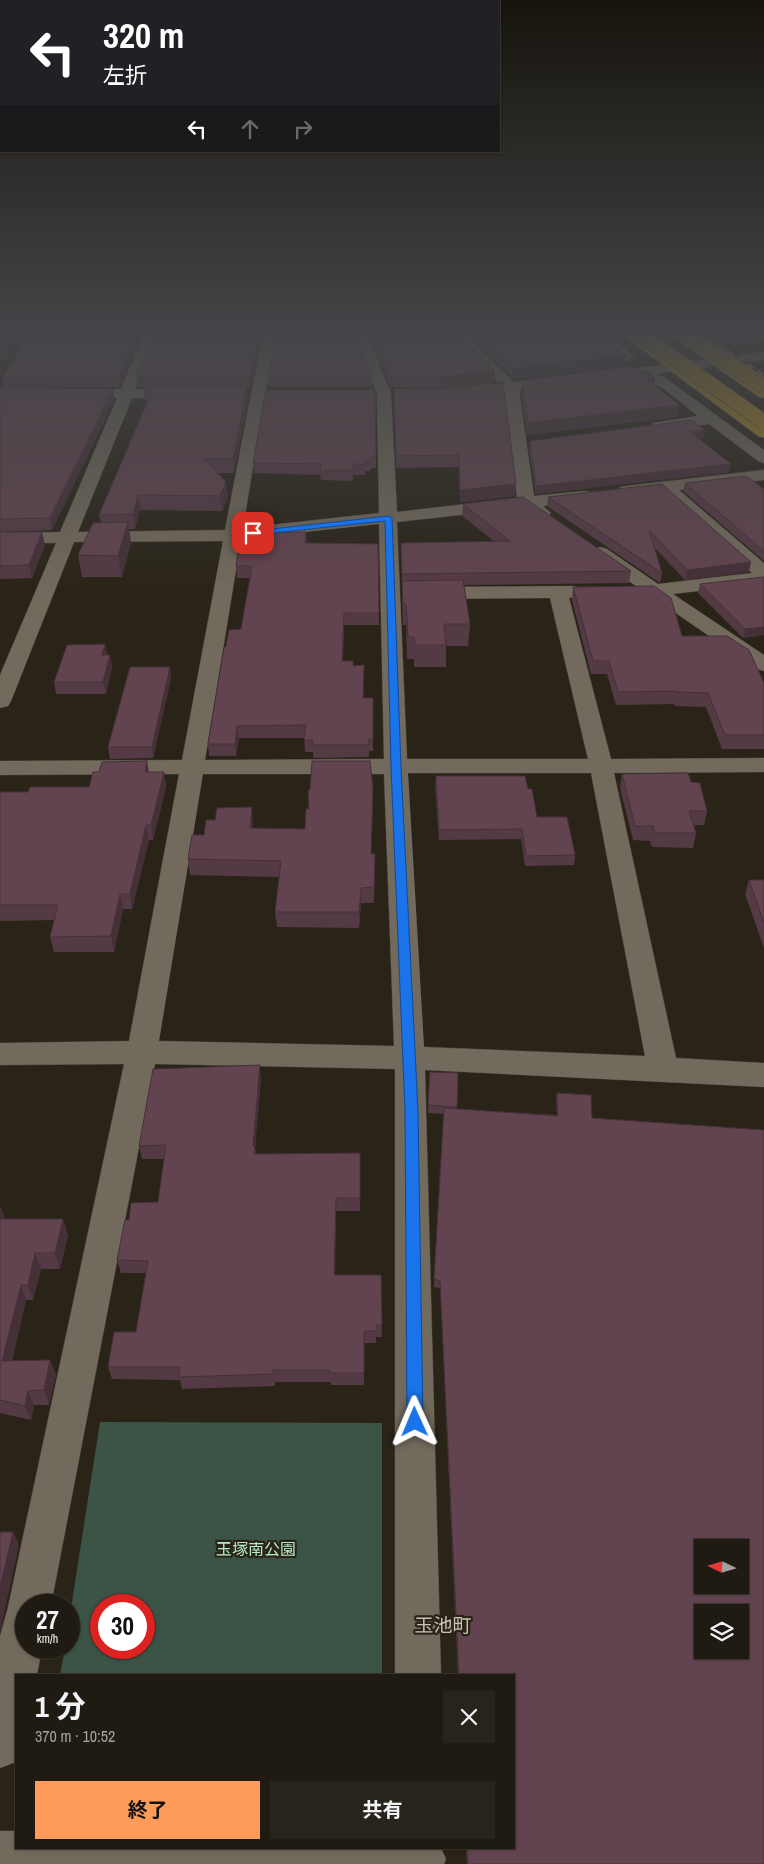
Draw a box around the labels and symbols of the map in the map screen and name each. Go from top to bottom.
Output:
pin [232,512,274,554]
position arrow [388,1395,440,1447]
park label: 玉塚南公園 [216,1538,296,1560]
north arrow [694,1539,749,1594]
speed limit sign: 30 [90,1594,155,1659]
district label: 玉池町 [414,1612,472,1638]

